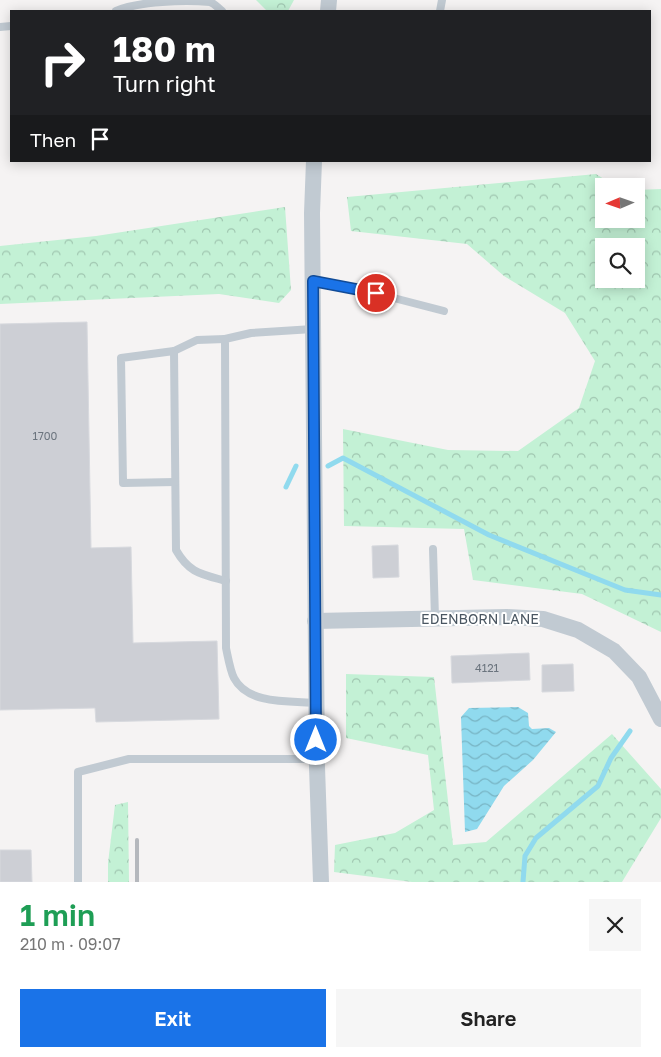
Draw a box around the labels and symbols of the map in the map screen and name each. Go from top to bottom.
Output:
north arrow [595,178,645,228]
pin [355,272,397,314]
house number: 1700 [33,429,58,442]
street label: EDENBORN LANE [421,610,539,627]
house number: 4121 [475,661,499,674]
position arrow [289,713,341,765]

